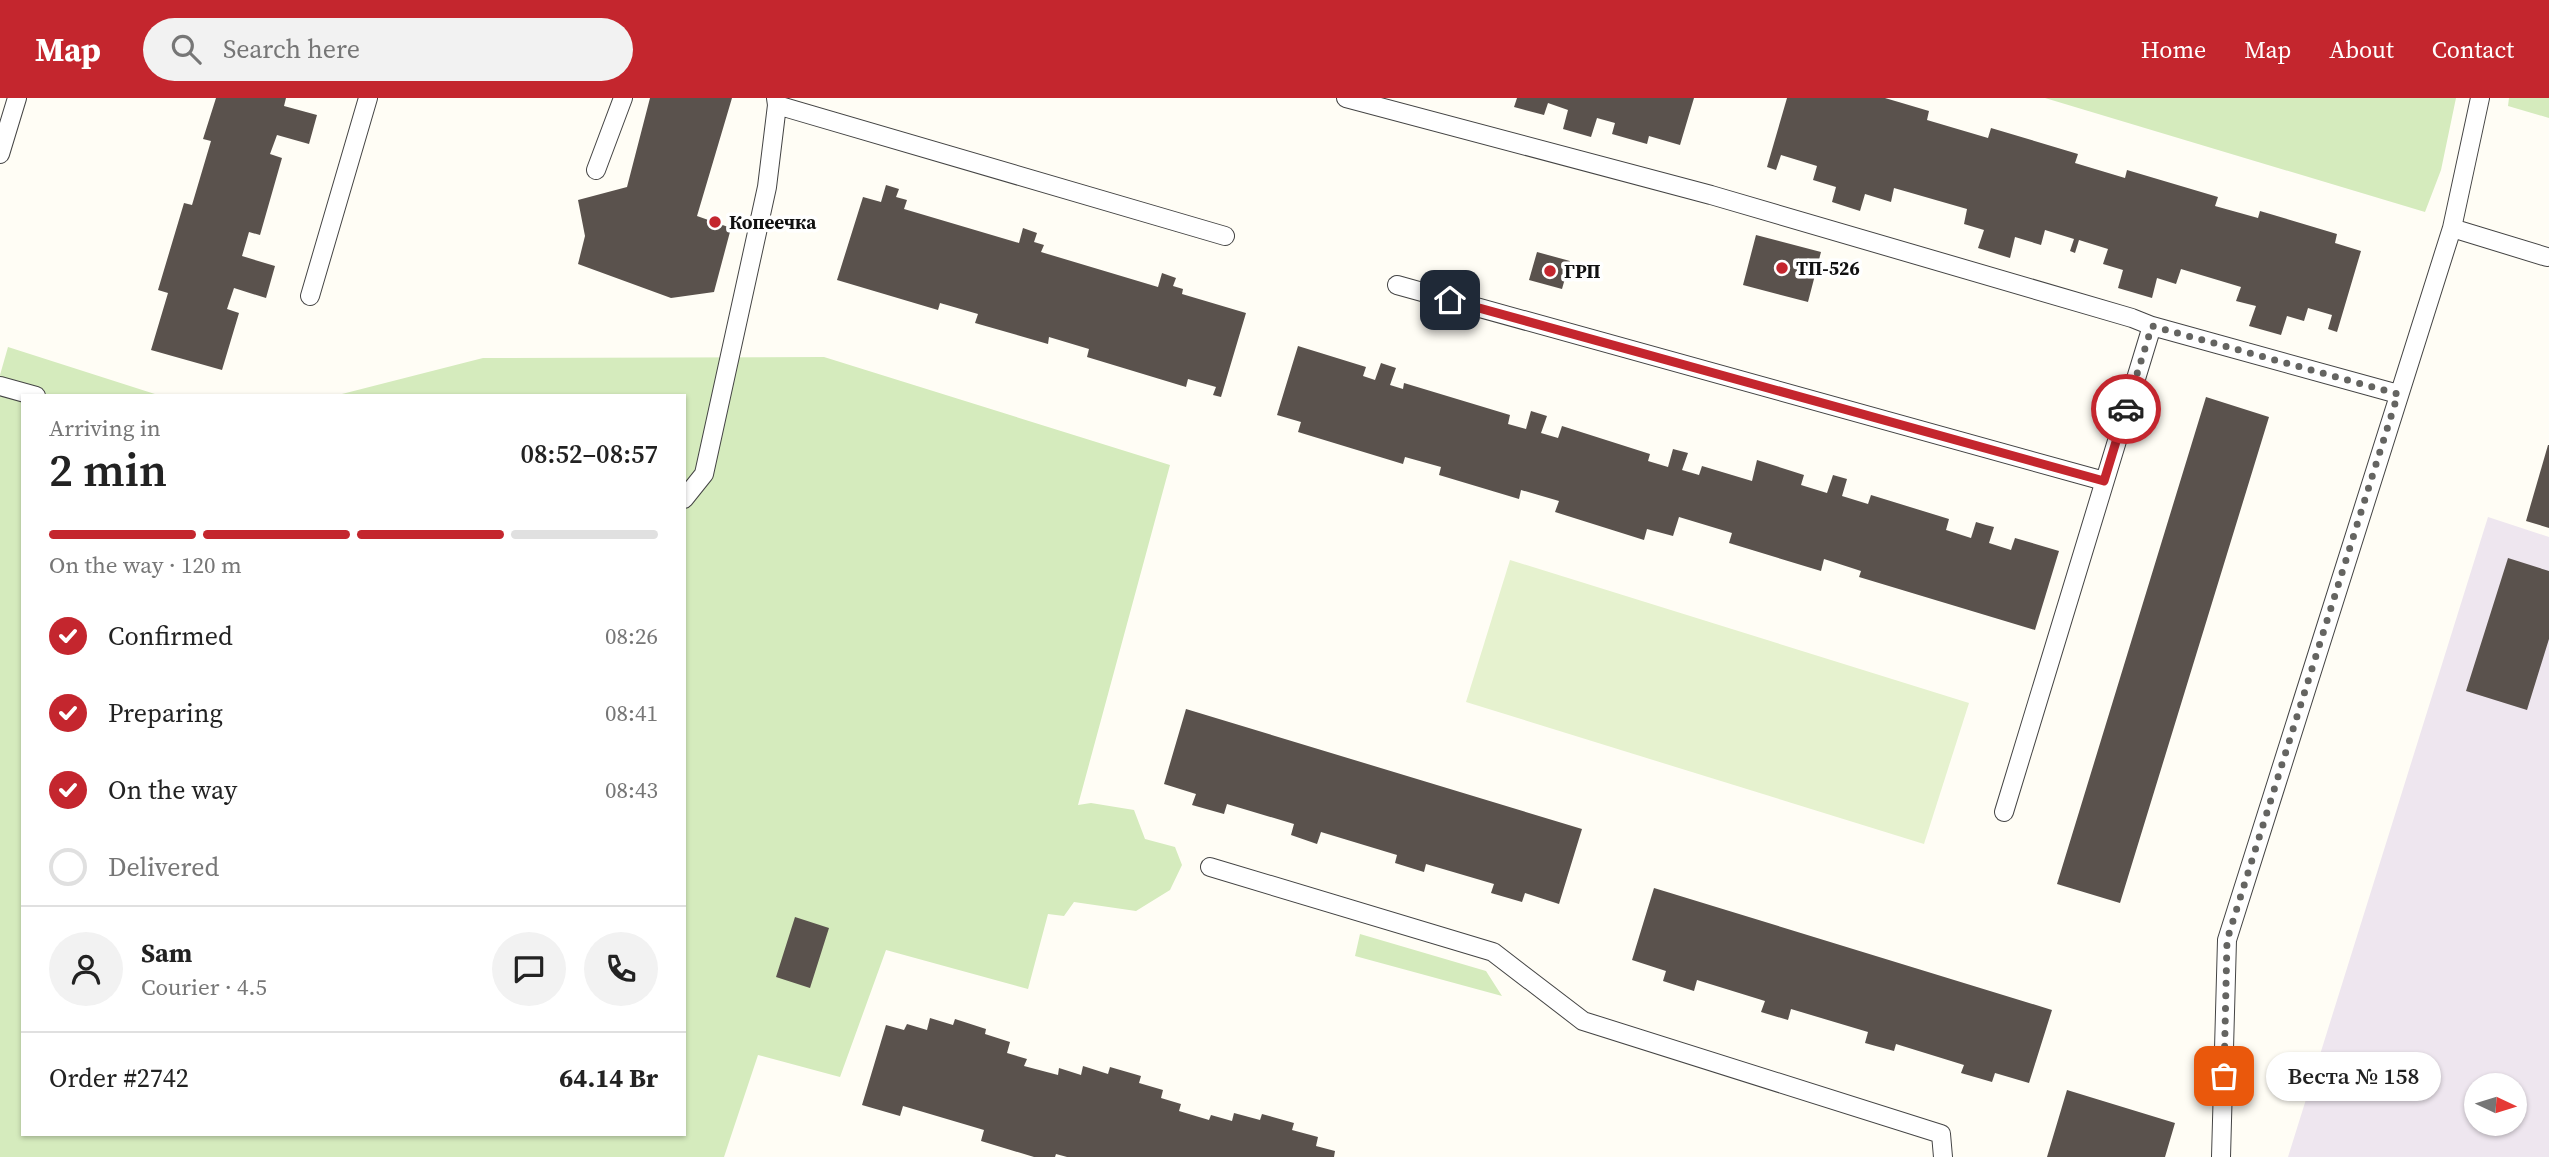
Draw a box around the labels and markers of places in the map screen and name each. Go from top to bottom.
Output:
place label: Копеечка [729,209,817,235]
marker: Копеечка [707,214,723,230]
place label: ТП-526 [1796,255,1860,281]
place label: ГРП [1564,258,1601,284]
marker: ТП-526 [1774,260,1790,276]
marker: ГРП [1542,263,1558,279]
pin [1420,270,1480,330]
pin [2194,1046,2254,1106]
callout: Веста № 158 [2266,1052,2441,1100]

